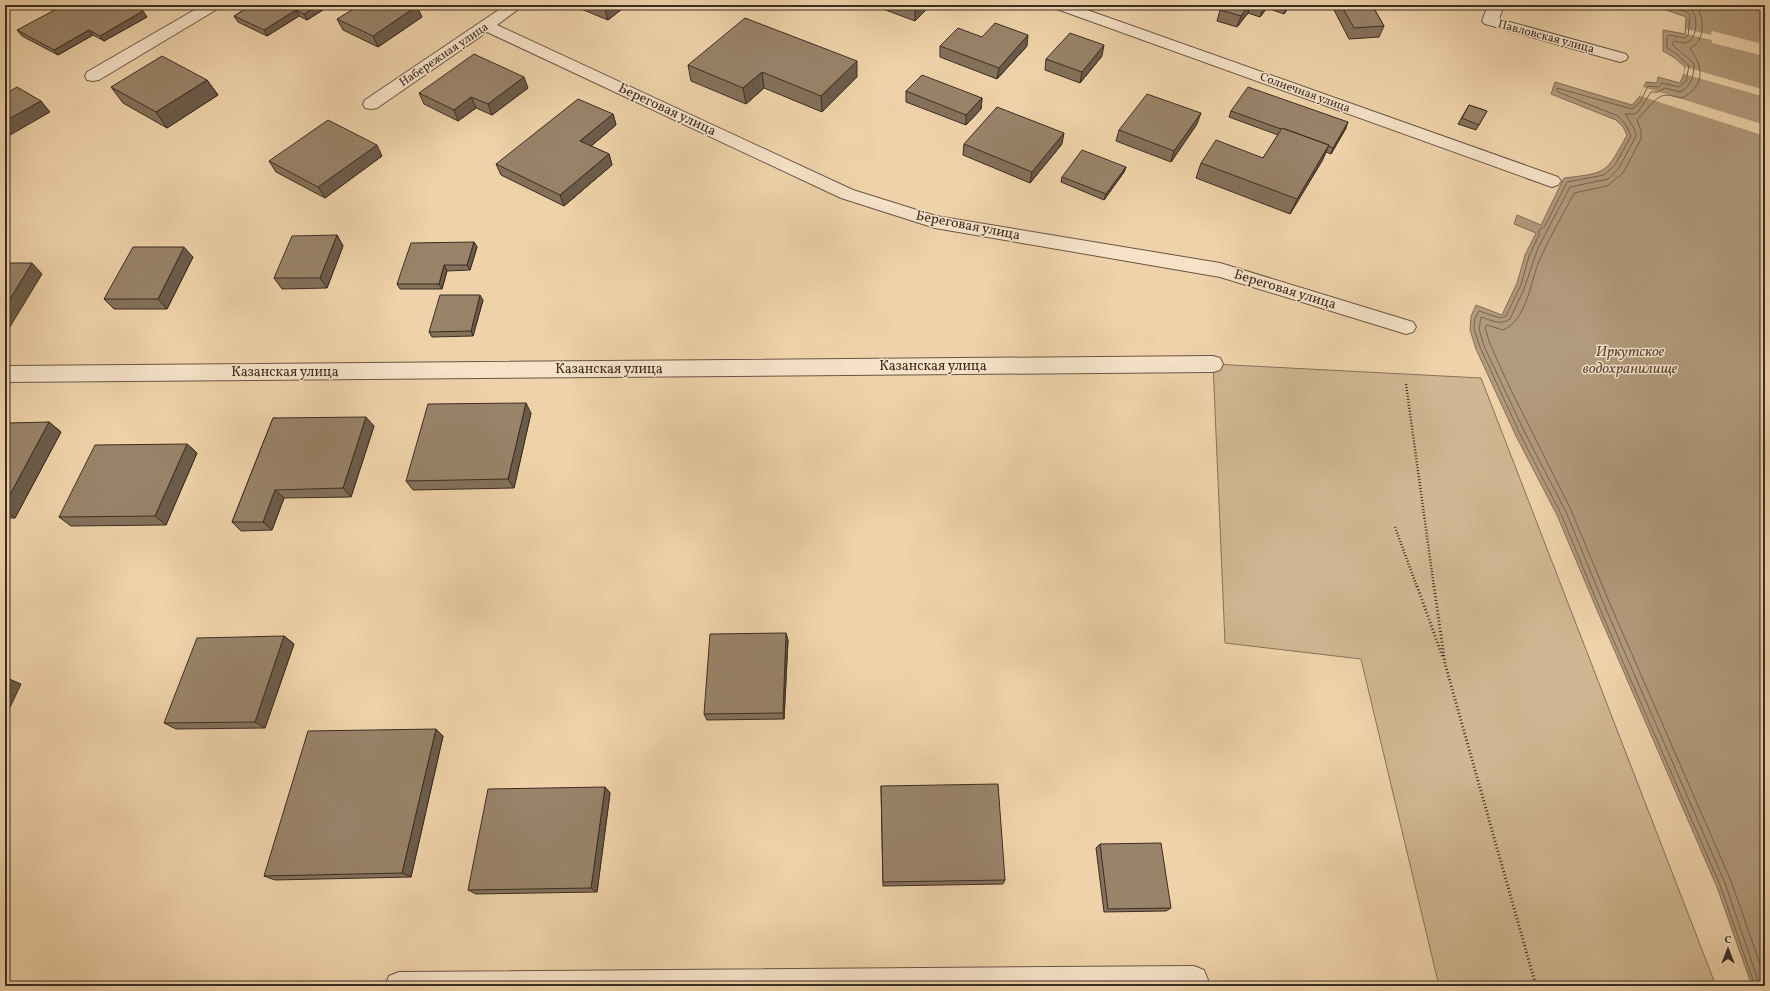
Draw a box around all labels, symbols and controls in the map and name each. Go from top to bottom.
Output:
street label: Павловская улица [1496,16,1596,58]
street label: Набережная улица [396,19,492,91]
street label: Солнечная улица [1258,69,1352,117]
street label: Береговая улица [615,79,719,141]
street label: Береговая улица [914,207,1022,245]
street label: Береговая улица [1232,265,1339,315]
water label: Иркутское водохранилище [1583,342,1678,380]
street label: Казанская улица [879,357,987,376]
street label: Казанская улица [555,360,663,379]
street label: Казанская улица [231,363,339,382]
north arrow [1708,929,1748,969]
text: С [1724,933,1732,948]

